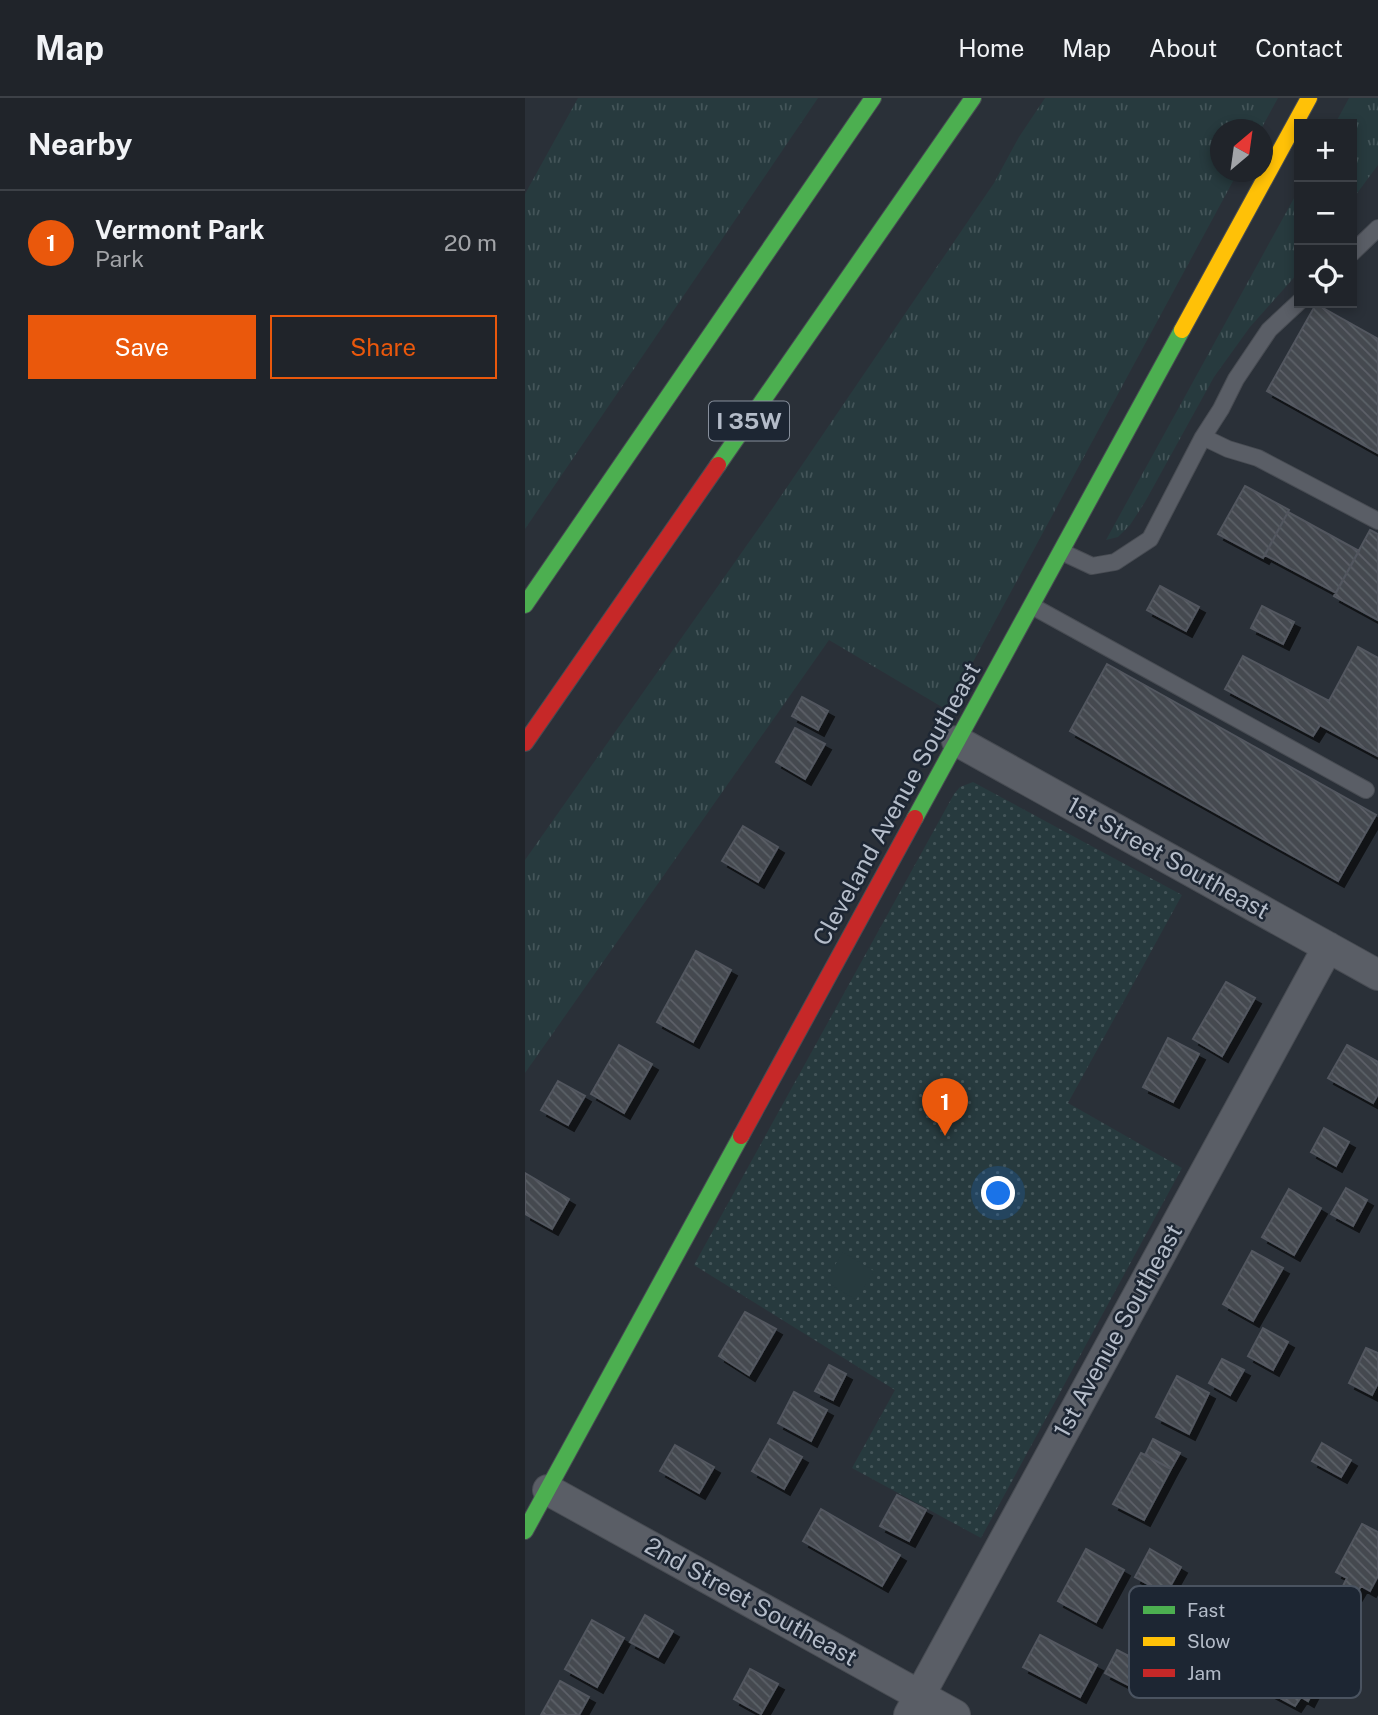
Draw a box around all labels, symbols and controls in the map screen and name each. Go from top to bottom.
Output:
text: Map [35,29,104,67]
text: Home [958,34,1024,62]
text: Map [1062,34,1111,62]
text: About [1149,34,1217,62]
text: Contact [1255,34,1343,62]
north arrow [1210,119,1273,182]
map controls [1294,119,1357,308]
button: + [1294,119,1357,182]
text: Nearby [28,126,132,162]
button: − [1294,182,1357,245]
text: Vermont Park [95,214,265,245]
text: 1 [46,229,56,256]
text: 20 m [444,229,497,256]
text: Park [95,245,144,272]
button: locate [1294,245,1357,308]
button: Save [28,315,256,379]
button: Share [270,315,497,379]
road number: I 35W [709,402,789,440]
street label: Cleveland Avenue Southeast [807,657,986,950]
street label: 1st Street Southeast [1062,790,1275,924]
pin: 1 [922,1078,968,1136]
your location [981,1176,1015,1210]
street label: 1st Avenue Southeast [1047,1219,1187,1442]
street label: 2nd Street Southeast [640,1531,863,1671]
legend [1129,1586,1361,1698]
text: Fast [1187,1599,1225,1621]
text: Slow [1187,1630,1231,1652]
text: Jam [1187,1662,1221,1684]

